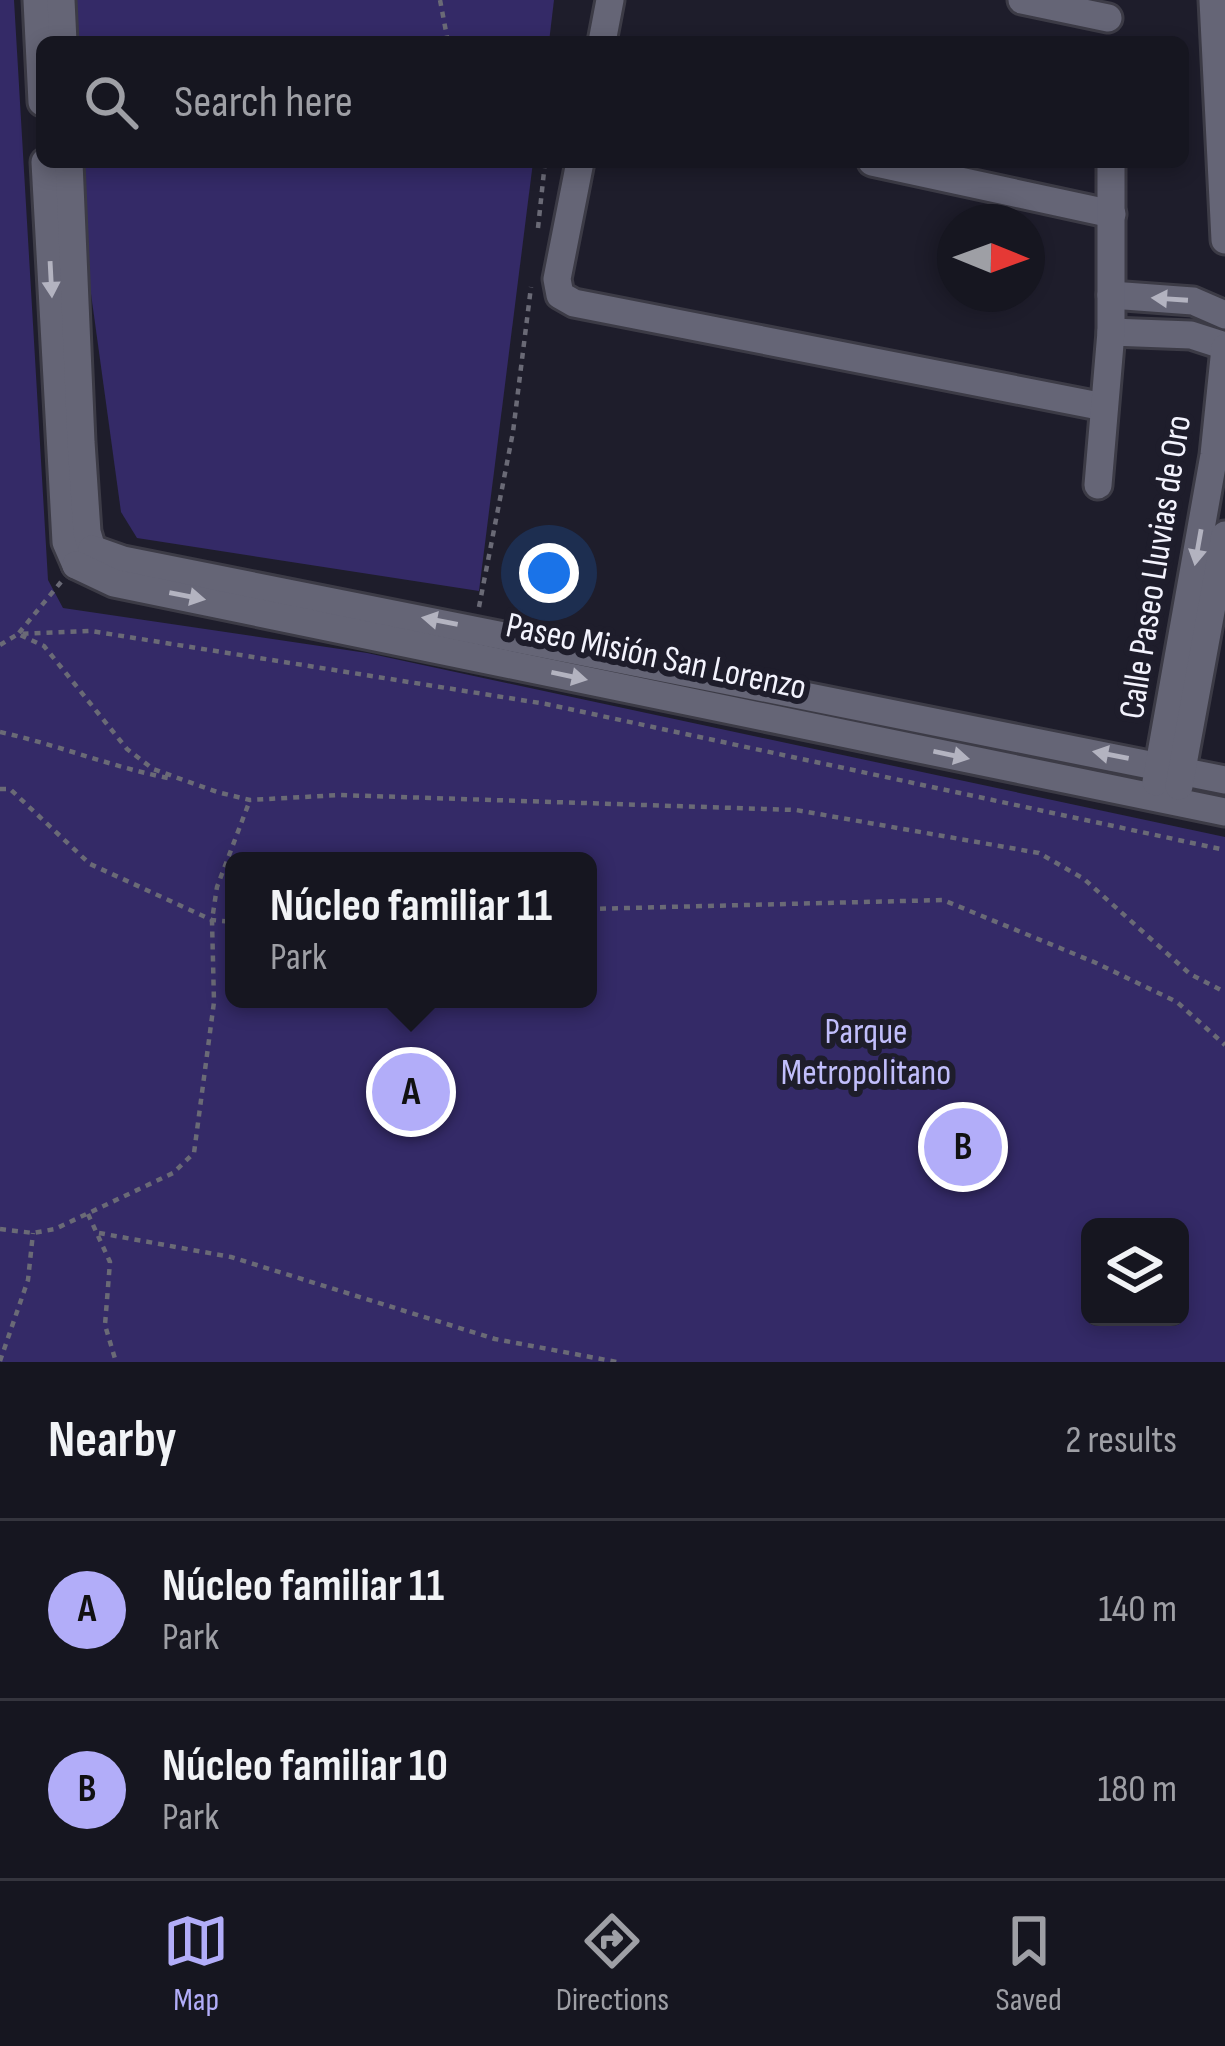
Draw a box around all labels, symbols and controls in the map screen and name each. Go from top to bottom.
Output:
search box [36,36,1189,168]
icon: search [78,69,144,135]
text: Search here [174,75,353,130]
north arrow [937,204,1045,312]
one-way arrow [42,261,61,299]
one-way arrow [1151,289,1188,308]
street label: Calle Paseo Lluvias de Oro [1111,412,1201,722]
one-way arrow [1189,529,1207,567]
your location [519,543,579,603]
one-way arrow [169,588,207,607]
street label: Paseo Misión San Lorenzo [502,604,810,710]
one-way arrow [420,611,458,630]
one-way arrow [551,667,589,686]
one-way arrow [1091,745,1129,764]
one-way arrow [933,747,970,766]
popup [225,852,597,1008]
text: Núcleo familiar 11 [270,879,552,934]
text: Park [270,934,327,981]
park label: Parque Metropolitano [781,1011,951,1095]
pin: A [372,1047,450,1137]
pin: B [924,1102,1002,1192]
map controls [1081,1218,1189,1326]
button: layers [1081,1218,1189,1326]
text: Nearby [48,1410,177,1471]
text: 2 results [1065,1417,1177,1464]
text: Núcleo familiar 11 [162,1559,444,1614]
text: A [78,1586,96,1633]
text: 140 m [1098,1586,1177,1633]
text: Park [162,1614,219,1661]
text: Núcleo familiar 10 [162,1739,448,1794]
text: B [78,1766,96,1813]
text: 180 m [1098,1766,1177,1813]
text: Park [162,1794,219,1841]
tab: Map [163,1908,229,2020]
tab: Directions [556,1908,669,2020]
tab: Saved [996,1908,1062,2020]

